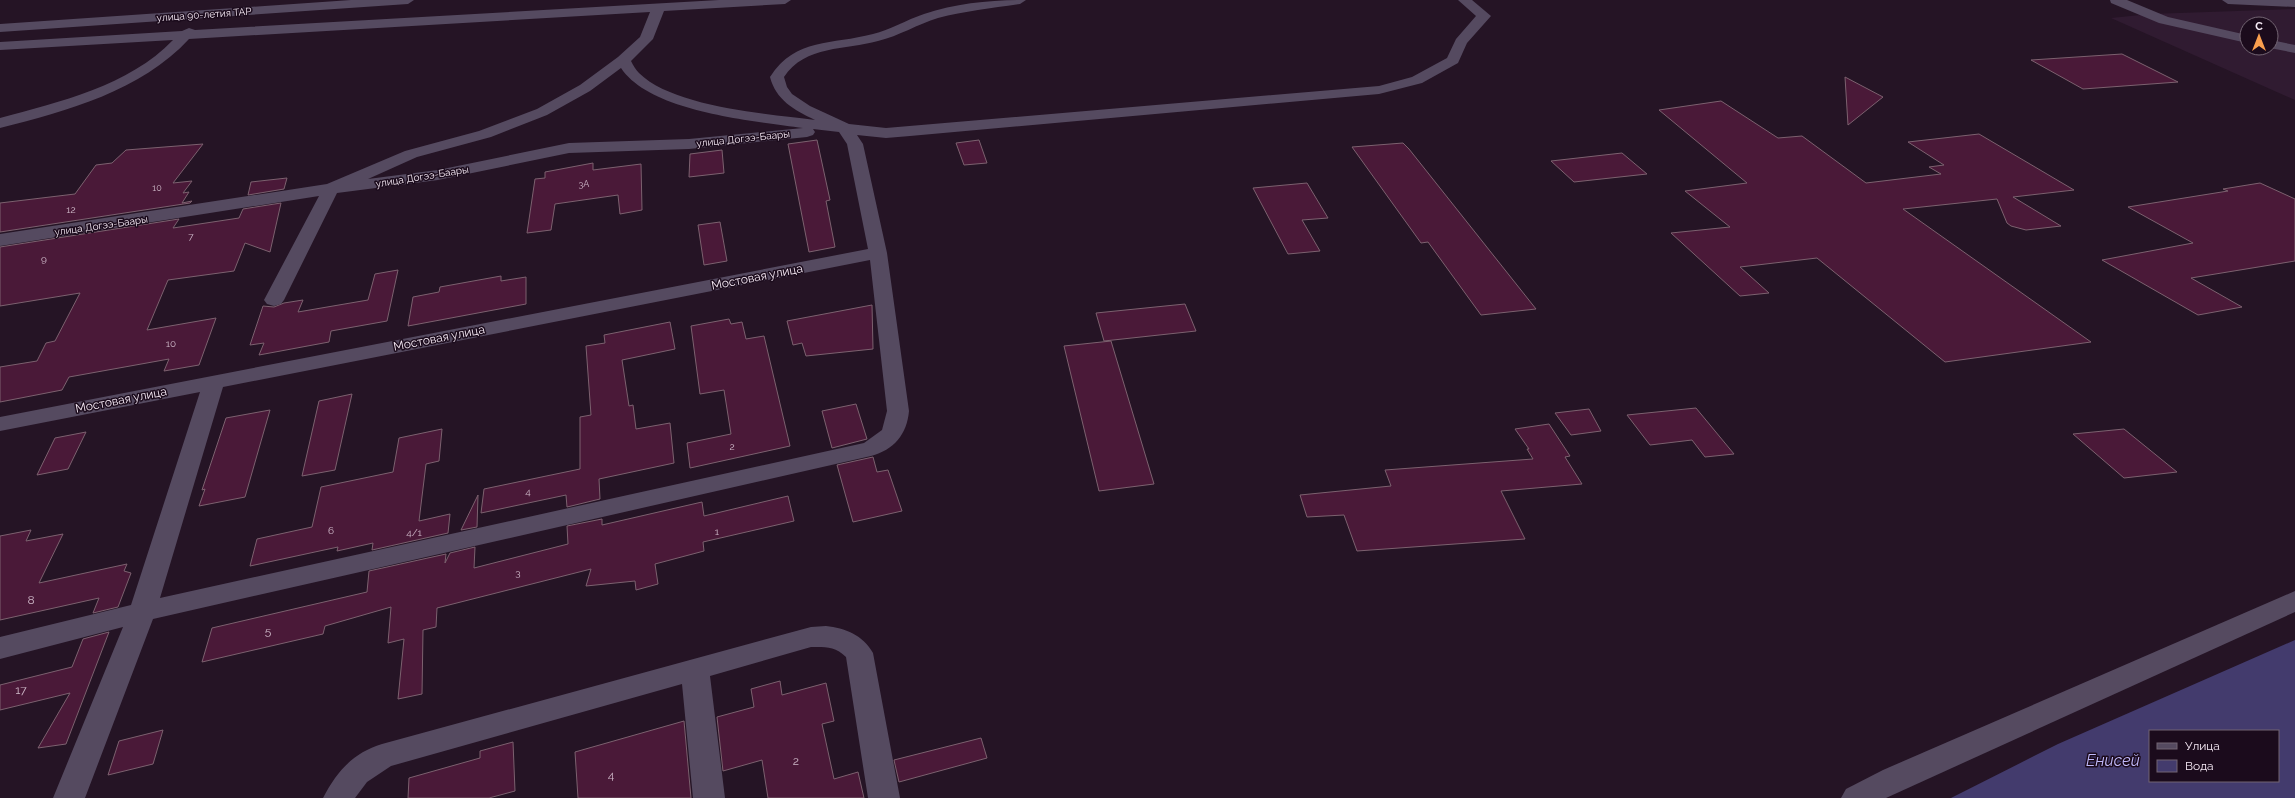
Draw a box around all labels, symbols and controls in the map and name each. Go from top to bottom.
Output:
street label: улица 90-летия ТАР [156,6,252,23]
north arrow [2239,16,2279,56]
text: С [2255,20,2263,33]
street label: улица Догээ-Баары [696,128,791,149]
street label: улица Догээ-Баары [375,164,470,189]
house number: 3А [579,179,589,189]
house number: 10 [152,183,162,193]
house number: 12 [66,204,76,215]
street label: улица Догээ-Баары [54,213,149,237]
house number: 7 [188,231,194,242]
house number: 9 [41,253,47,264]
street label: Мостовая улица [710,261,804,293]
street label: Мостовая улица [392,322,486,354]
house number: 10 [166,338,176,349]
street label: Мостовая улица [74,384,168,416]
house number: 2 [729,441,735,452]
house number: 4 [525,486,531,497]
house number: 6 [328,525,334,536]
house number: 1 [715,526,720,537]
house number: 4/1 [406,527,423,538]
house number: 3 [515,567,521,578]
house number: 8 [27,593,35,607]
house number: 5 [265,624,272,638]
house number: 17 [15,683,27,697]
legend [2149,730,2279,782]
text: Улица [2185,739,2220,753]
water label: Енисей [2086,751,2140,770]
house number: 2 [793,754,799,768]
text: Вода [2185,759,2214,773]
house number: 4 [608,768,615,782]

